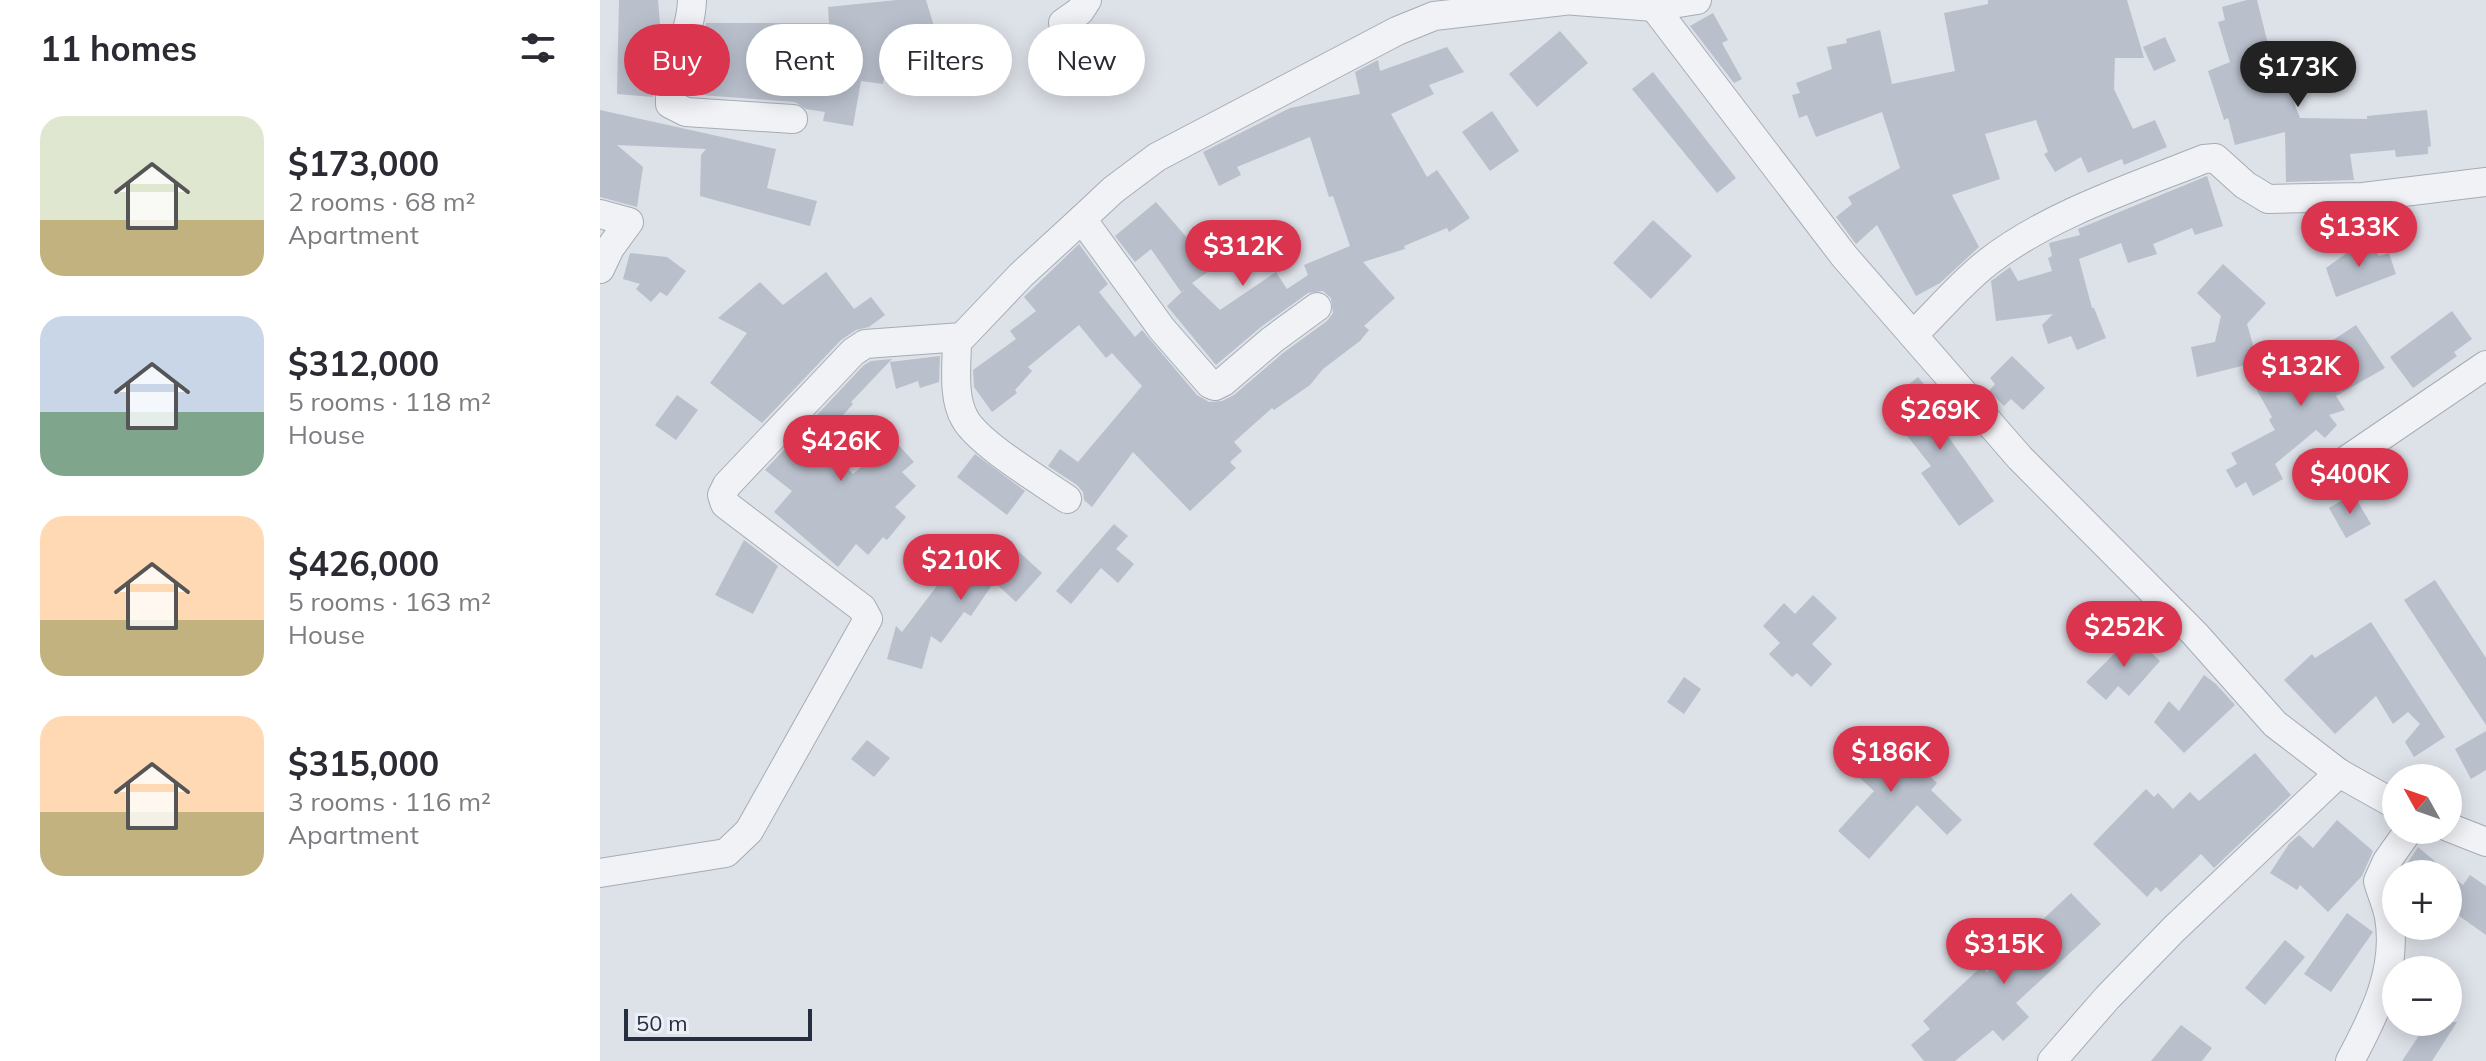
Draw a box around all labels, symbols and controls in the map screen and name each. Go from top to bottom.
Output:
chip: Buy [624,24,730,96]
chip: Rent [746,24,863,96]
chip: Filters [879,24,1012,96]
chip: New [1028,24,1145,96]
icon: filters [516,26,560,70]
text: 11 homes [40,27,197,70]
pin: $173K [2242,41,2354,109]
text: $173K [2258,50,2338,83]
text: $173,000 [288,142,439,185]
icon: home [104,148,200,244]
text: 2 rooms · 68 m² [288,185,475,218]
pin: $133K [2303,201,2415,269]
text: $133K [2319,210,2399,243]
text: Apartment [288,218,419,251]
pin: $312K [1187,220,1299,288]
text: $312K [1203,229,1283,262]
pin: $132K [2245,340,2357,408]
text: $312,000 [288,342,439,385]
icon: home [104,348,200,444]
text: $132K [2261,349,2341,382]
pin: $269K [1884,384,1996,452]
text: 5 rooms · 118 m² [288,385,491,418]
text: $269K [1900,393,1980,426]
pin: $426K [785,415,897,483]
text: House [288,418,365,451]
text: $426K [801,424,881,457]
pin: $400K [2294,448,2406,516]
text: $400K [2310,457,2390,490]
pin: $210K [905,534,1017,602]
text: $426,000 [288,542,439,585]
text: $210K [921,543,1001,576]
icon: home [104,548,200,644]
text: 5 rooms · 163 m² [288,585,491,618]
pin: $252K [2068,601,2180,669]
text: $252K [2084,610,2164,643]
text: House [288,618,365,651]
pin: $186K [1835,726,1947,794]
text: $186K [1851,735,1931,768]
text: $315,000 [288,742,439,785]
icon: home [104,748,200,844]
north arrow [2382,764,2462,844]
map controls [2382,764,2462,1036]
text: 3 rooms · 116 m² [288,785,491,818]
text: Apartment [288,818,419,851]
button: + [2382,860,2462,940]
pin: $315K [1948,918,2060,986]
text: $315K [1964,927,2044,960]
button: − [2382,956,2462,1036]
scale bar [624,1005,812,1041]
text: 50 m [636,1009,687,1037]

